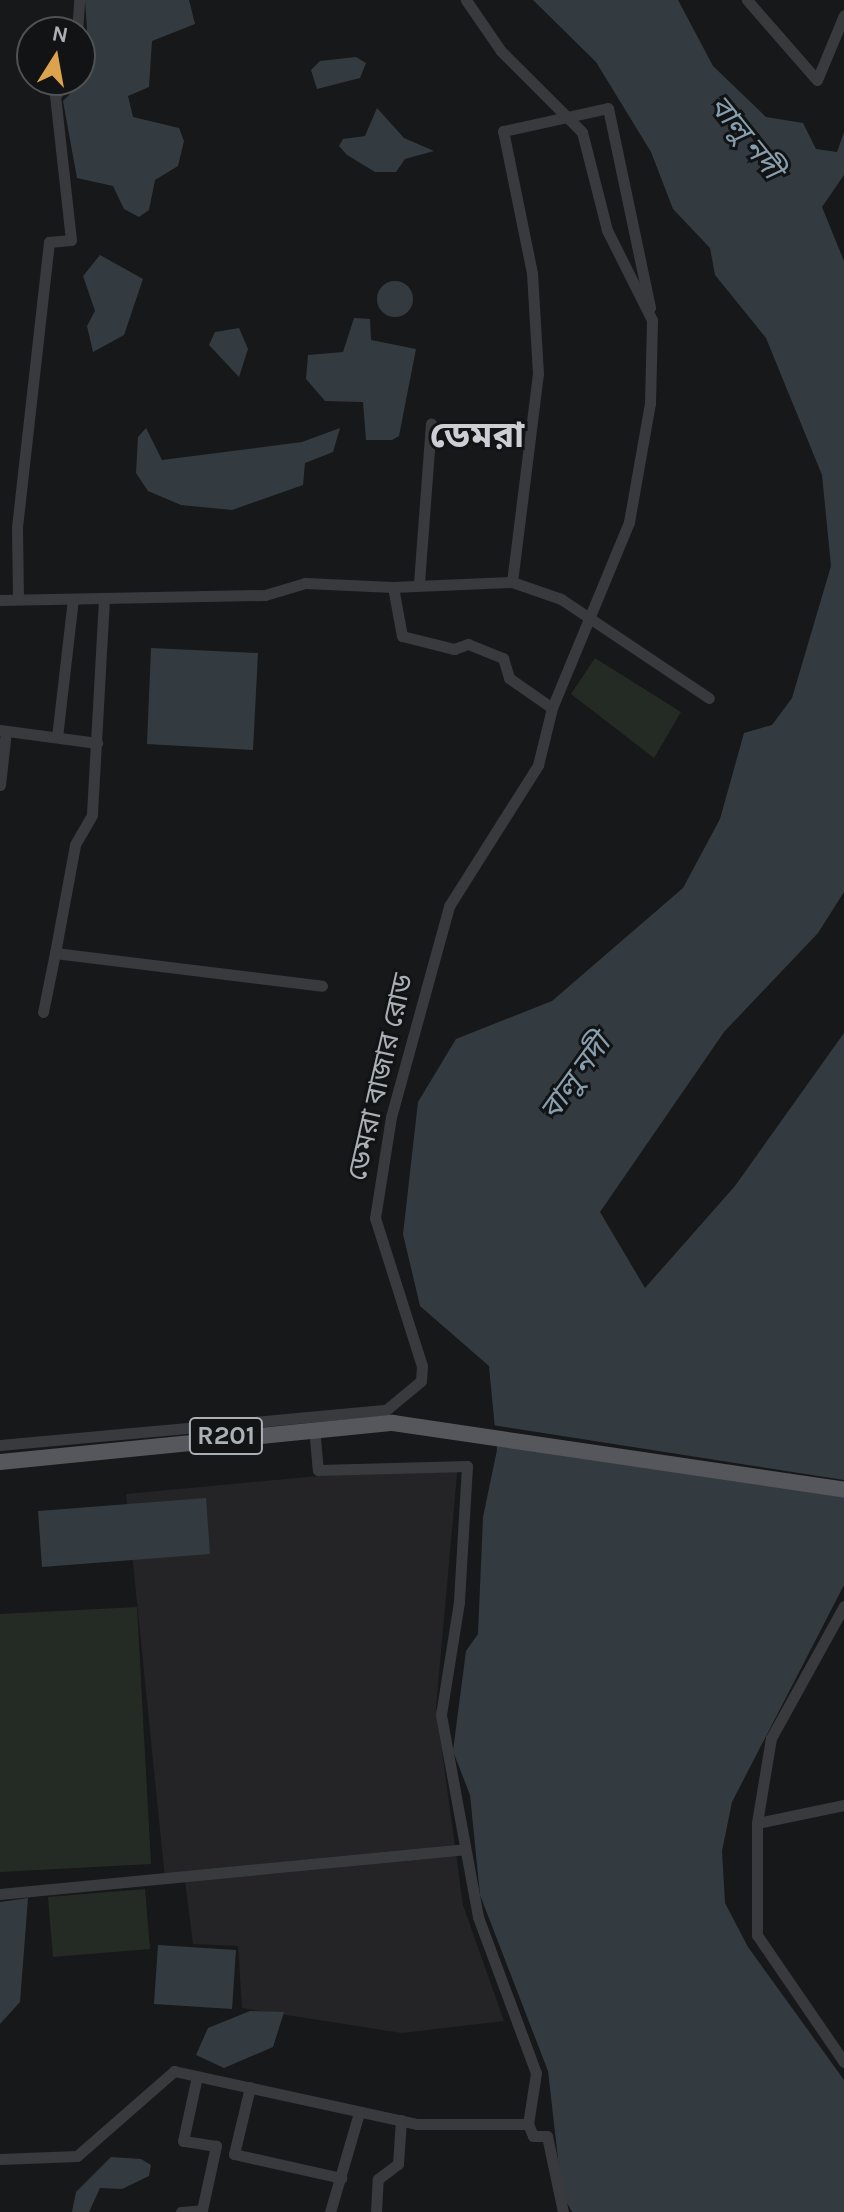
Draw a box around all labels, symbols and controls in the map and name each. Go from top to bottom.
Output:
north arrow [16,16,96,96]
text: N [50,20,70,49]
water label: বালু নদী [702,88,790,186]
district label: ডেমরা [430,414,524,458]
street label: ডেমরা বাজার রোড [340,970,420,1184]
water label: বালু নদী [532,1027,618,1127]
road number: R201 [188,1414,264,1458]

